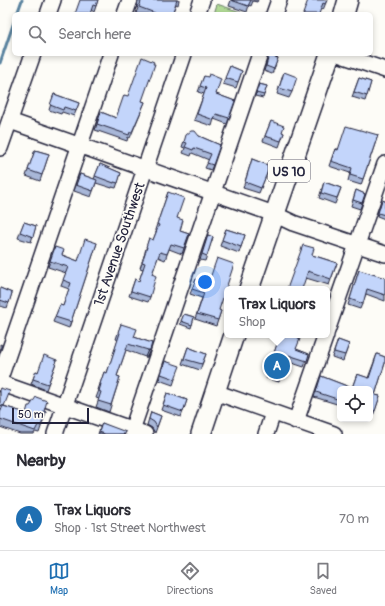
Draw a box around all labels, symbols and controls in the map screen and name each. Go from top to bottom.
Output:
search box [12,12,373,56]
icon: search [26,23,48,45]
text: Search here [58,25,131,44]
road number: US 10 [268,160,310,182]
street label: 1st Avenue Southwest [90,180,149,308]
your location [195,272,215,292]
popup [224,286,330,338]
text: Trax Liquors [239,295,315,314]
text: Shop [239,314,266,330]
pin: A [264,351,290,381]
map controls [337,386,373,422]
button: locate [337,386,373,422]
scale bar [12,406,89,425]
text: 50 m [18,408,44,421]
text: Nearby [16,450,65,471]
text: Trax Liquors [54,501,131,520]
text: A [25,511,33,527]
text: 70 m [339,511,369,527]
text: Shop · 1st Street Northwest [54,520,206,536]
tab: Map [48,560,70,597]
tab: Directions [166,560,213,597]
tab: Saved [310,560,337,597]

